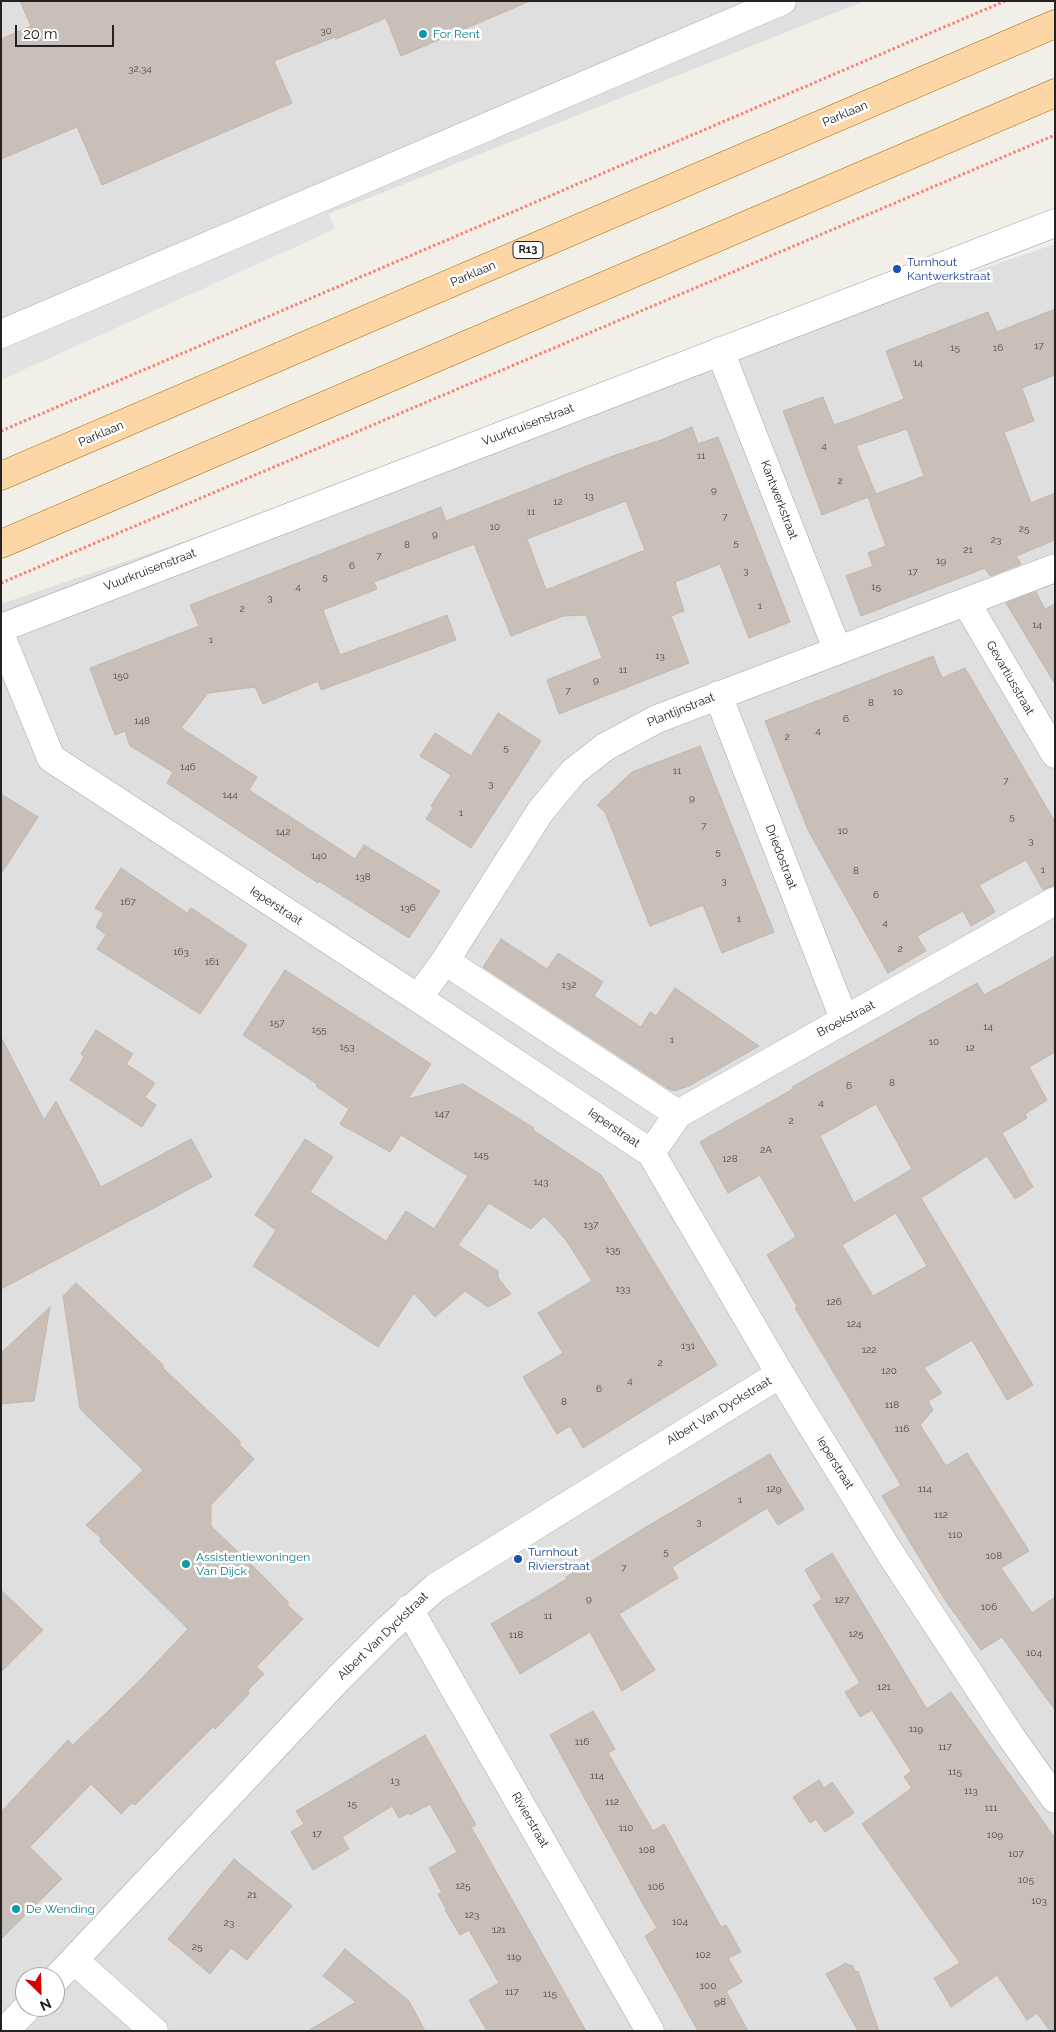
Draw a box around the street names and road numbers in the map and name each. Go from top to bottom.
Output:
street label: Parklaan [820,98,870,130]
road number: R13 [513,242,543,258]
street label: Parklaan [448,258,498,290]
street label: Vuurkruisenstraat [480,401,576,449]
street label: Parklaan [76,418,126,450]
street label: Kantwerkstraat [757,458,801,542]
street label: Vuurkruisenstraat [102,546,198,594]
street label: Gevartiusstraat [983,638,1037,718]
street label: Plantijnstraat [645,690,717,730]
street label: Driedostraat [762,823,800,891]
street label: Ieperstraat [247,884,305,928]
street label: Broekstraat [815,998,877,1040]
street label: Ieperstraat [585,1105,643,1151]
street label: Albert Van Dyckstraat [664,1374,774,1448]
street label: Ieperstraat [813,1434,857,1492]
street label: Albert Van Dyckstraat [335,1589,431,1683]
street label: Rivierstraat [508,1790,552,1850]

